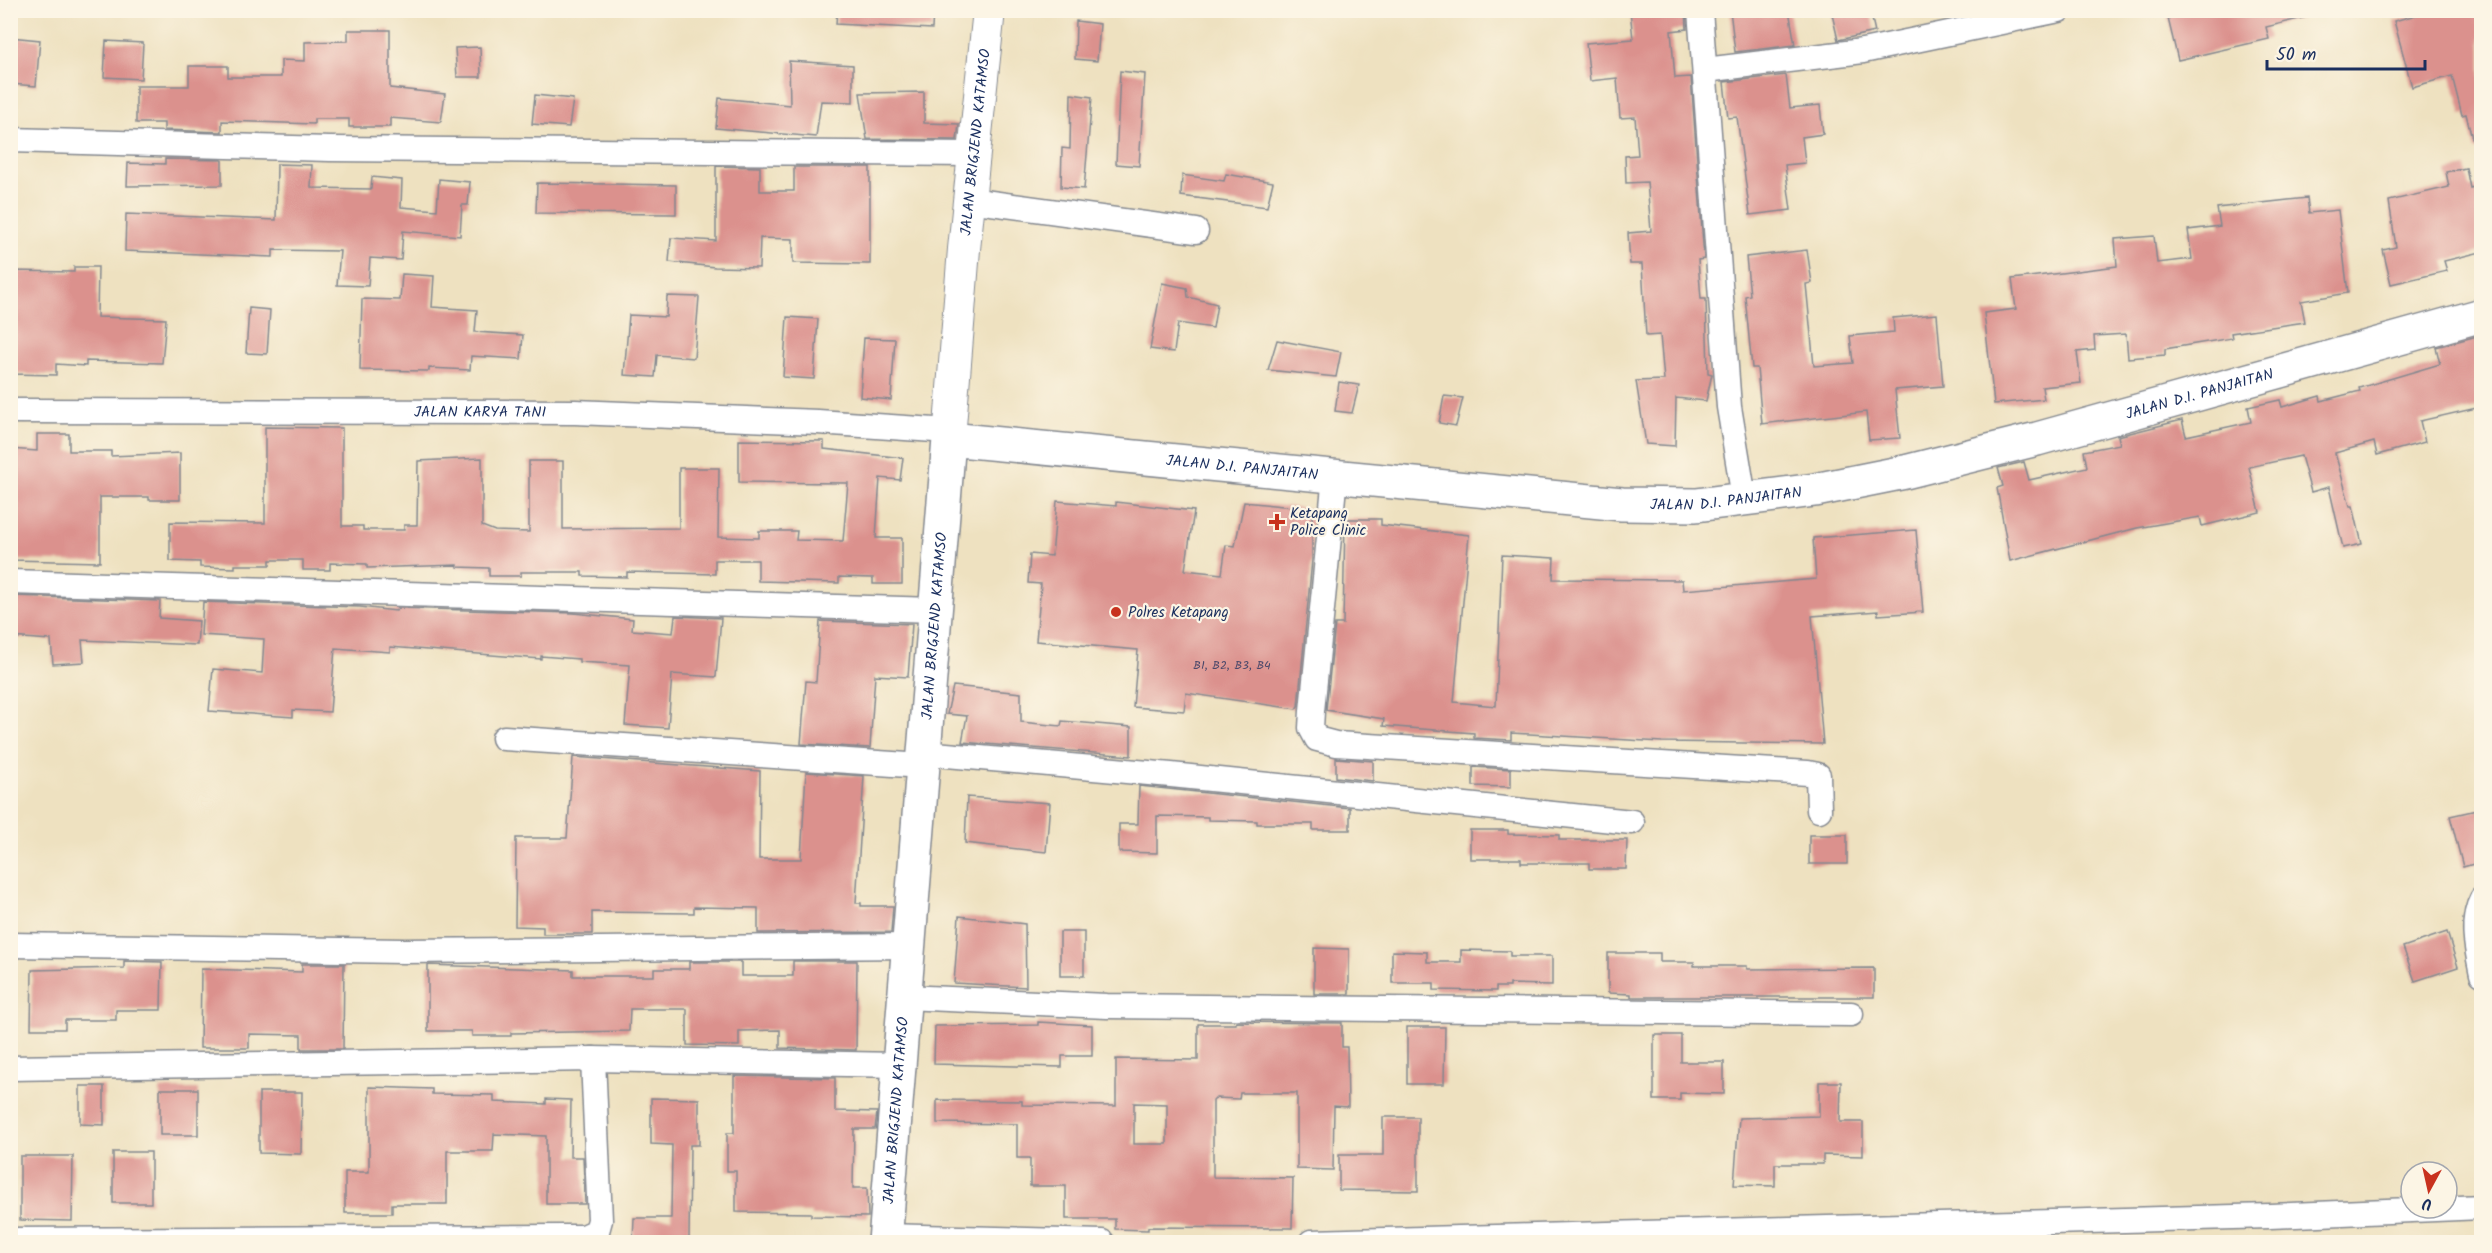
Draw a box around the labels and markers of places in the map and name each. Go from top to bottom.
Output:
place label: Ketapang Police Clinic [1290,502,1366,543]
marker: Ketapang Police Clinic [1268,513,1286,531]
place label: Polres Ketapang [1128,601,1229,625]
marker: Polres Ketapang [1109,605,1123,619]

